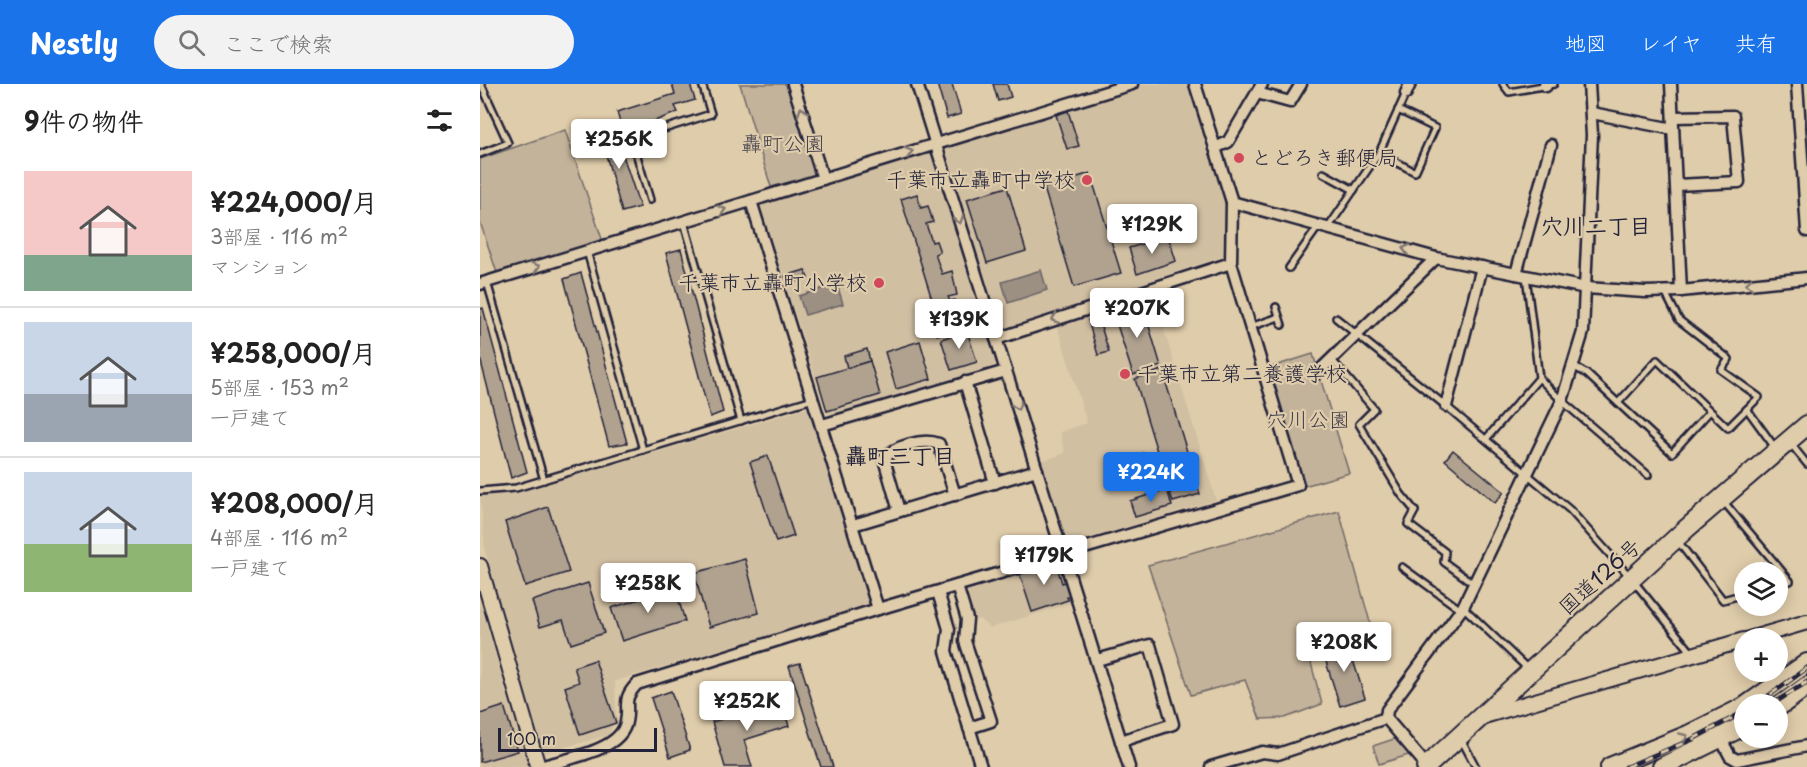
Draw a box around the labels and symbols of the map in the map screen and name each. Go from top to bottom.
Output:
one-way arrow [797,106,809,117]
pin: ¥256K [577,119,661,170]
park label: 轟町公園 [741,126,825,158]
place label: とどろき郵便局 [1251,140,1398,172]
one-way arrow [903,147,914,160]
marker: とどろき郵便局 [1232,151,1246,165]
place label: 千葉市立轟町中学校 [886,162,1075,194]
marker: 千葉市立轟町中学校 [1080,173,1094,187]
pin: ¥129K [1110,204,1194,255]
one-way arrow [716,205,727,217]
district label: 穴川二丁目 [1541,208,1651,241]
one-way arrow [952,214,964,225]
one-way arrow [1401,244,1412,256]
one-way arrow [530,262,541,274]
place label: 千葉市立轟町小学校 [678,265,867,297]
marker: 千葉市立轟町小学校 [872,276,886,290]
one-way arrow [1744,277,1753,290]
pin: ¥207K [1095,288,1179,339]
pin: ¥139K [917,299,1001,350]
one-way arrow [1050,312,1061,325]
place label: 千葉市立第二養護学校 [1137,356,1347,388]
marker: 千葉市立第二養護学校 [1118,367,1132,381]
one-way arrow [1010,400,1022,411]
park label: 穴川公園 [1266,402,1350,434]
district label: 轟町三丁目 [845,438,955,471]
pin: ¥224K [1109,452,1193,503]
street label: 国道126号 [1550,530,1647,621]
pin: ¥179K [1002,535,1086,586]
pin: ¥258K [606,563,690,614]
pin: ¥208K [1302,622,1386,673]
pin: ¥252K [705,681,789,732]
scale bar [498,725,657,752]
one-way arrow [1678,733,1689,745]

